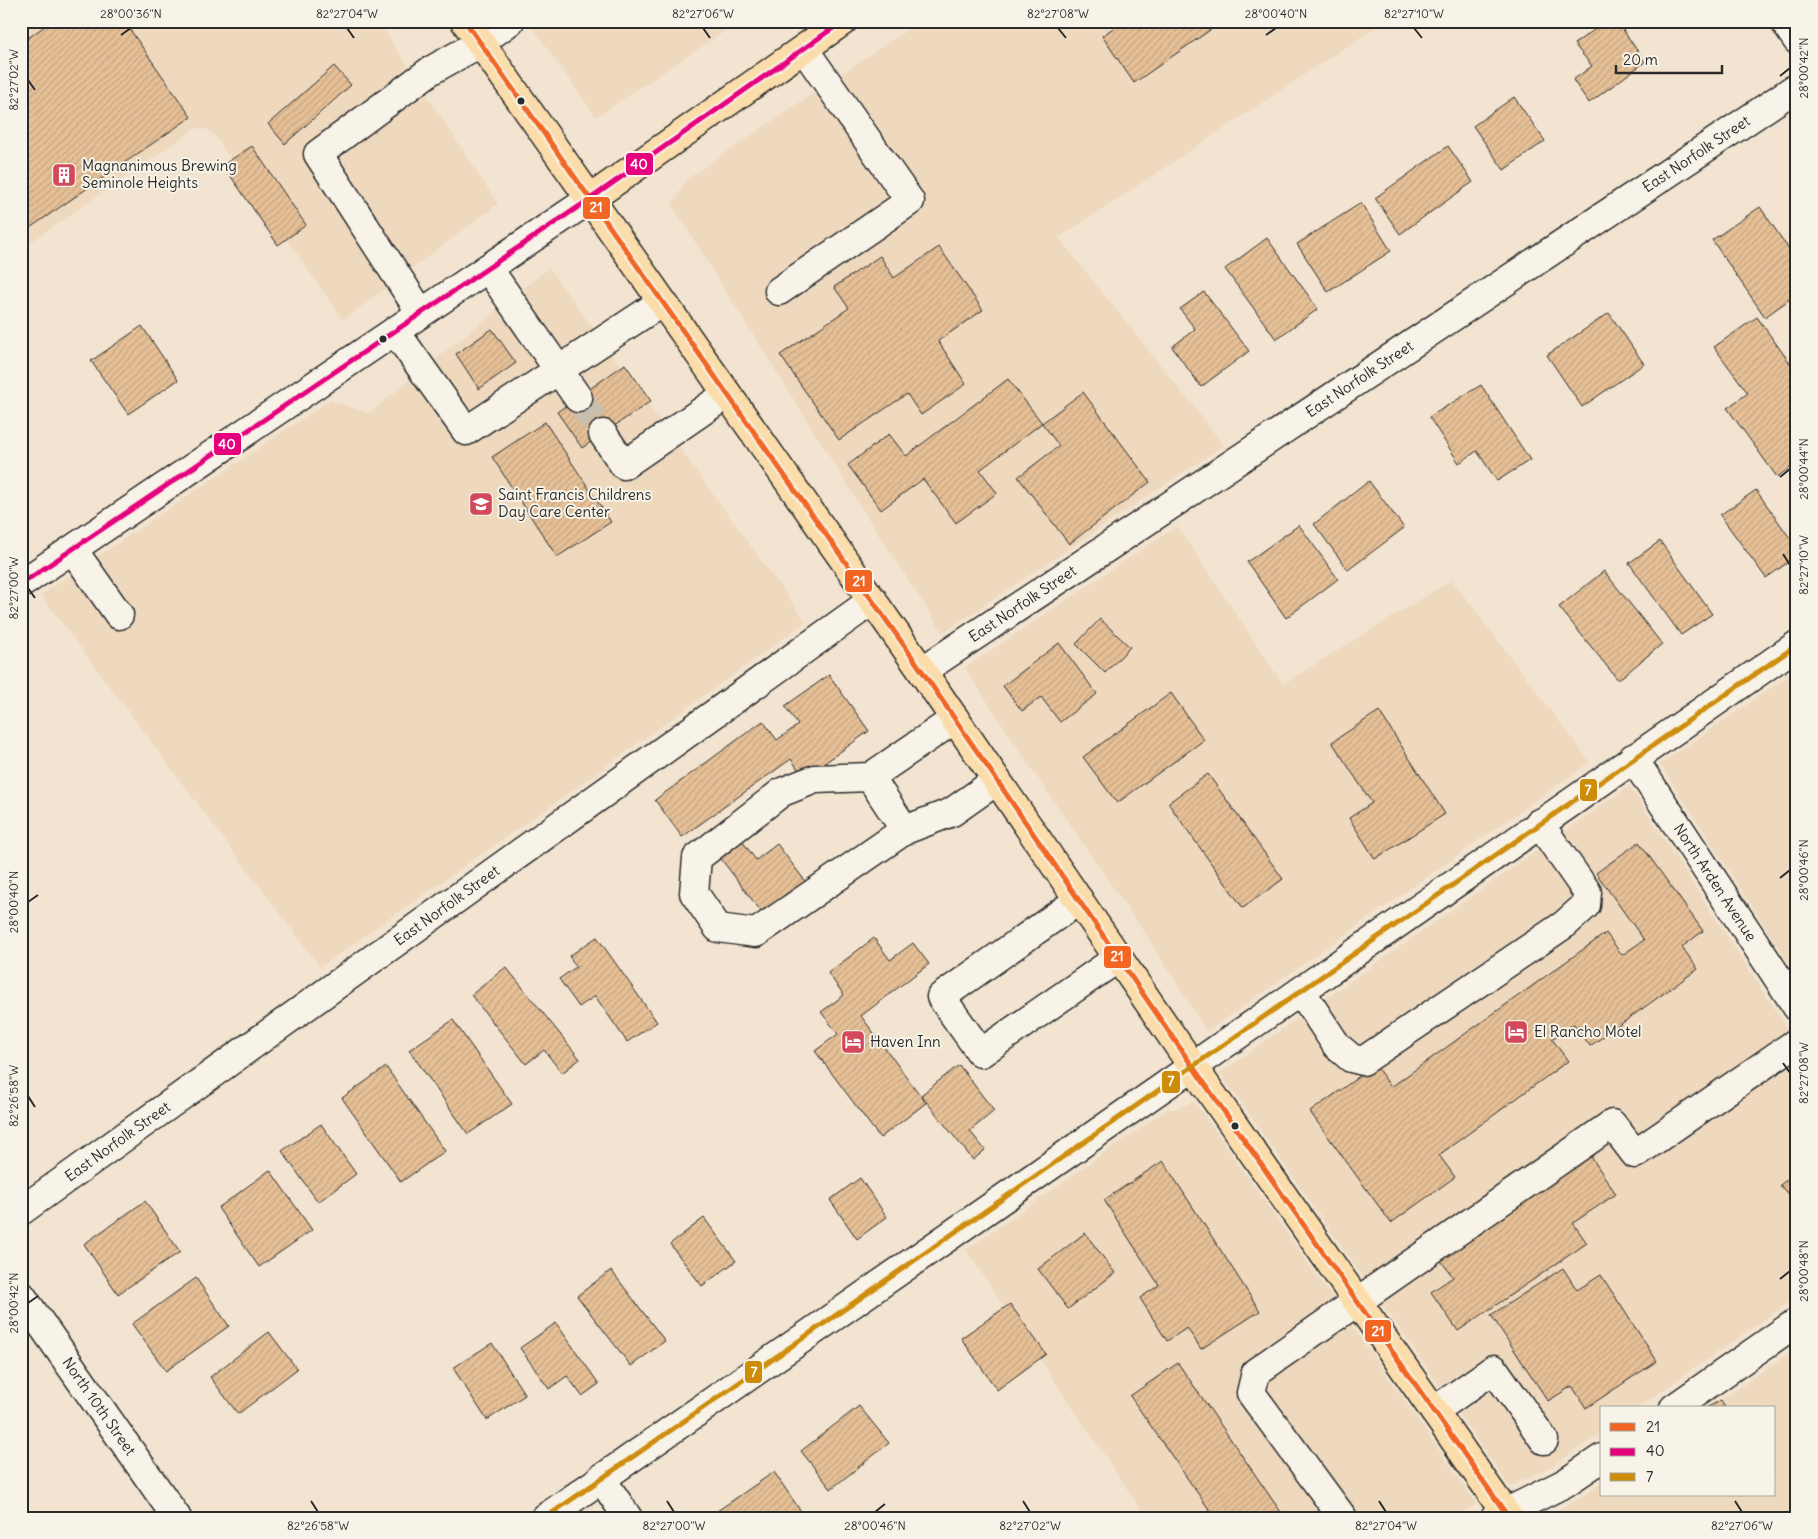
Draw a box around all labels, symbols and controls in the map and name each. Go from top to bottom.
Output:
text: 28°00'36"N [100,6,162,21]
text: 82°27'04"W [316,6,378,21]
text: 82°27'06"W [672,6,734,21]
text: 82°27'08"W [1027,6,1089,21]
text: 28°00'40"N [1245,6,1307,21]
text: 82°27'10"W [1384,6,1444,21]
text: 28°00'42"N [1796,37,1811,99]
scale bar [1616,42,1722,74]
text: 82°27'02"W [6,49,21,111]
text: 20 m [1623,50,1658,69]
unlabelled marker [516,96,526,106]
street label: East Norfolk Street [1639,111,1753,196]
line badge: 40 [625,152,654,176]
text: 40 [630,155,648,173]
place label: Magnanimous Brewing Seminole Heights [82,156,237,192]
building icon: Magnanimous Brewing Seminole Heights [51,162,77,188]
line badge: 21 [582,196,611,220]
text: 21 [589,198,603,216]
unlabelled marker [378,334,388,344]
street label: East Norfolk Street [1302,336,1417,421]
line badge: 40 [213,432,242,456]
text: 40 [218,435,236,453]
text: 28°00'44"N [1796,438,1811,500]
place label: Saint Francis Childrens Day Care Center [498,485,651,521]
school or university icon: Saint Francis Childrens Day Care Center [468,491,494,517]
text: 82°27'10"W [1796,535,1811,595]
text: 82°27'00"W [6,556,21,620]
street label: East Norfolk Street [965,561,1080,646]
line badge: 21 [844,569,873,593]
text: 21 [852,572,866,590]
line badge: 7 [1579,778,1598,802]
text: 7 [1585,781,1592,799]
street label: North Arden Avenue [1670,820,1761,945]
text: 28°00'46"N [1796,839,1811,901]
street label: East Norfolk Street [390,861,503,949]
text: 28°00'40"N [6,871,21,933]
line badge: 21 [1103,945,1132,969]
text: 21 [1110,947,1124,965]
hotel icon: El Rancho Motel [1503,1019,1529,1045]
place label: El Rancho Motel [1534,1022,1641,1041]
hotel icon: Haven Inn [840,1029,866,1055]
place label: Haven Inn [870,1032,941,1051]
text: 82°27'08"W [1796,1042,1811,1104]
text: 82°26'58"W [6,1065,21,1127]
line badge: 7 [1161,1070,1181,1094]
text: 7 [1168,1072,1175,1090]
street label: East Norfolk Street [61,1097,174,1185]
unlabelled marker [1230,1121,1240,1131]
text: 28°00'48"N [1796,1240,1811,1302]
text: 28°00'42"N [6,1272,21,1334]
line badge: 21 [1364,1319,1392,1343]
text: 21 [1371,1322,1385,1340]
street label: North 10th Street [59,1353,140,1459]
line badge: 7 [744,1360,763,1384]
text: 7 [751,1363,758,1381]
legend [1600,1406,1776,1496]
text: 21 [1646,1417,1660,1436]
text: 40 [1646,1441,1665,1460]
text: 7 [1646,1467,1653,1486]
text: 82°26'58"W [287,1518,349,1533]
text: 82°27'00"W [642,1518,706,1533]
text: 28°00'46"N [844,1518,906,1533]
text: 82°27'02"W [999,1518,1061,1533]
text: 82°27'04"W [1355,1518,1417,1533]
text: 82°27'06"W [1711,1518,1773,1533]

